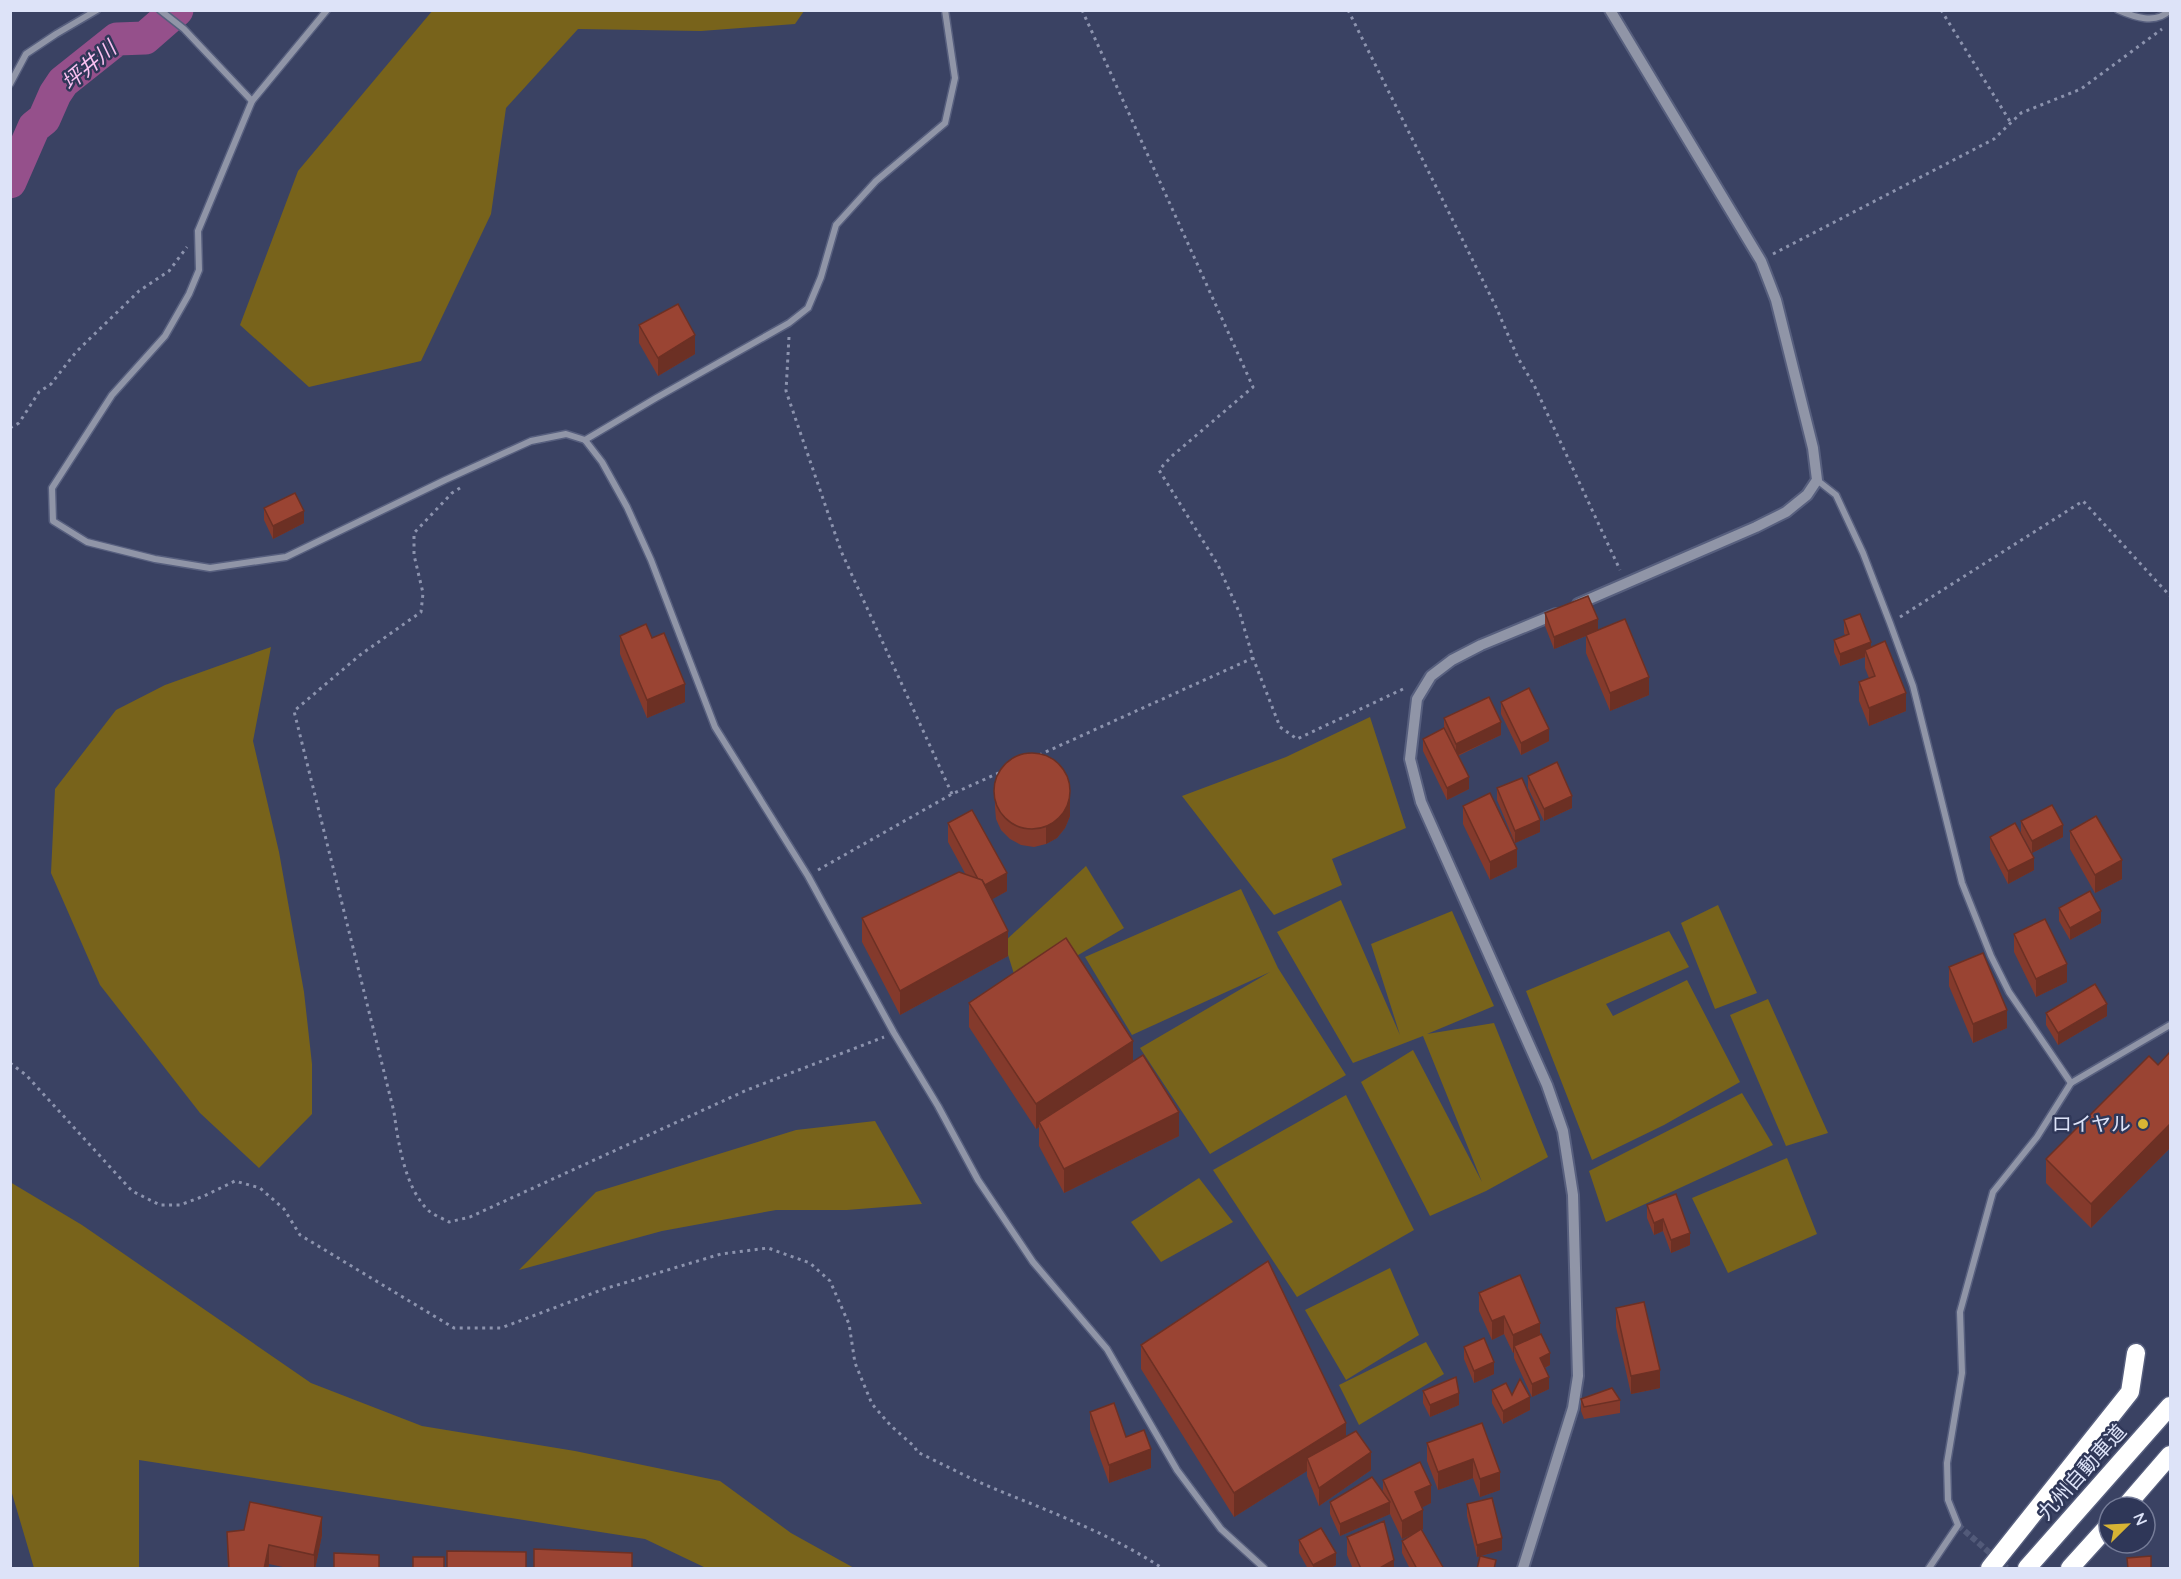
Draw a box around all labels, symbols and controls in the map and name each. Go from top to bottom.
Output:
water label: 坪井川 [56,34,122,95]
place label: ロイヤル [2052,1111,2131,1136]
marker: ロイヤル [2136,1117,2150,1131]
street label: 九州自動車道 [2032,1419,2131,1525]
north arrow [2097,1495,2157,1555]
text: N [2129,1509,2152,1528]

